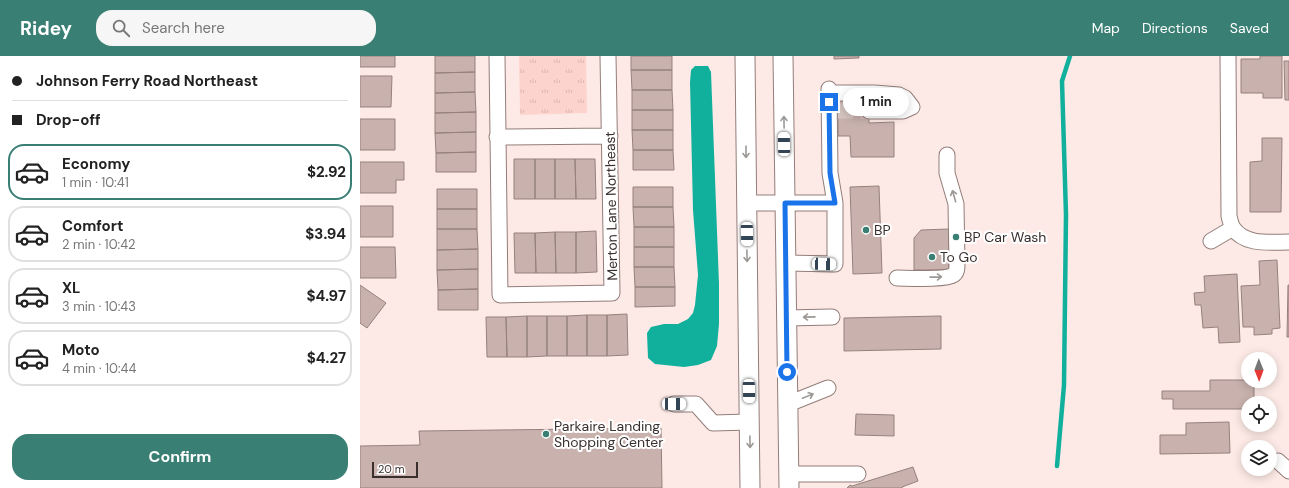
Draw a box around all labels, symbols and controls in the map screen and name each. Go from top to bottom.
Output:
search box [96,10,376,46]
text: Ridey [20,16,72,41]
icon: search [110,17,132,39]
text: Search here [142,18,225,38]
text: Map [1092,19,1120,37]
text: Directions [1142,19,1208,37]
text: Saved [1230,19,1269,37]
text: Johnson Ferry Road Northeast [36,71,258,91]
callout: 1 min [843,88,909,116]
route end [820,93,838,111]
text: 1 min [860,93,892,110]
text: Drop-off [36,110,101,130]
one-way arrow [780,116,788,129]
street label: Merton Lane Northeast [601,131,621,281]
car [778,132,790,156]
one-way arrow [742,145,750,158]
icon: car [14,154,50,190]
text: Economy [62,154,130,174]
text: $2.92 [307,162,346,182]
text: 1 min · 10:41 [62,174,129,191]
one-way arrow [950,189,957,202]
icon: car [14,216,50,252]
text: Comfort [62,216,123,236]
place label: BP [874,221,891,239]
car [741,222,753,246]
text: $3.94 [305,224,346,244]
marker: BP [861,225,871,235]
place label: BP Car Wash [964,228,1046,246]
marker: BP Car Wash [951,232,961,242]
text: 2 min · 10:42 [62,236,136,253]
place label: To Go [940,248,978,266]
one-way arrow [743,249,751,262]
marker: To Go [927,252,937,262]
car [812,258,836,270]
one-way arrow [929,274,942,281]
icon: car [14,278,50,314]
text: XL [62,278,80,298]
text: $4.97 [306,286,346,306]
text: 3 min · 10:43 [62,298,136,315]
one-way arrow [803,314,816,321]
icon: car [14,340,50,376]
text: Moto [62,340,100,360]
text: $4.27 [307,348,346,368]
north arrow [1241,352,1277,388]
map controls [1241,352,1277,476]
text: 4 min · 10:44 [62,360,136,377]
route start [778,363,796,381]
car [743,379,755,403]
one-way arrow [801,391,813,399]
button: locate [1241,396,1277,432]
car [662,398,686,410]
place label: Parkaire Landing Shopping Center [554,417,663,451]
marker: Parkaire Landing Shopping Center [541,429,551,439]
button: Confirm [12,434,348,480]
one-way arrow [746,435,753,448]
button: layers [1241,440,1277,476]
scale bar [372,460,418,479]
text: 20 m [378,462,404,476]

